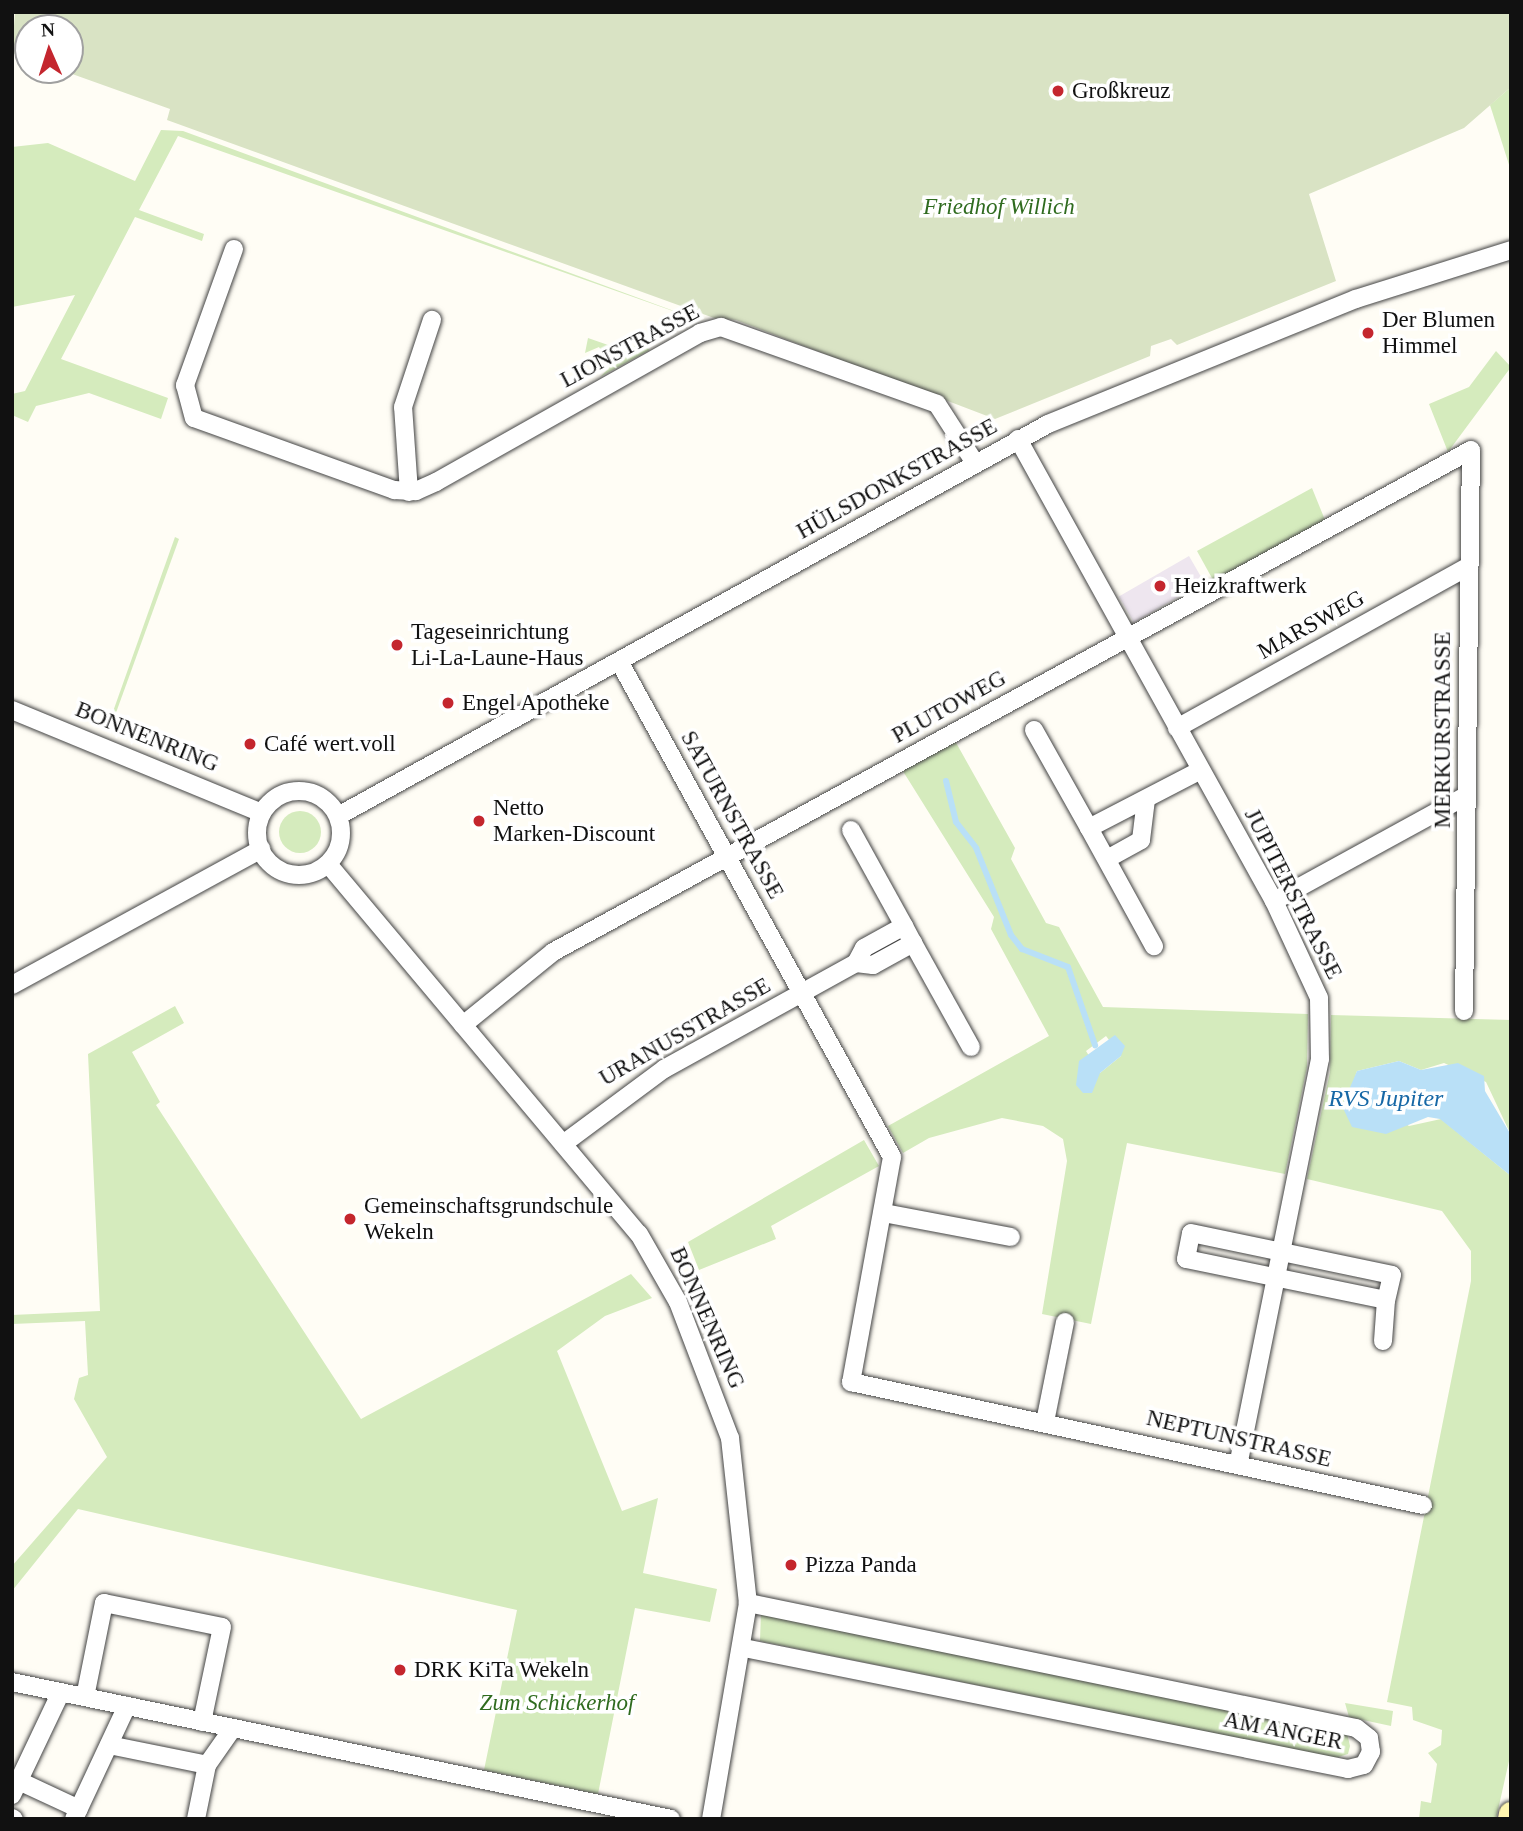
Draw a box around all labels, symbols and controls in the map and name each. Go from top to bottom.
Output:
north arrow [14,14,84,84]
text: N [41,19,55,40]
place label: Großkreuz [1072,77,1170,105]
marker: Großkreuz [1050,83,1066,99]
park label: Friedhof Willich [923,193,1075,221]
street label: LIONSTRASSE [556,298,704,394]
place label: Der Blumen Himmel [1382,306,1495,360]
marker: Der Blumen Himmel [1360,325,1376,341]
street label: HÜLSDONKSTRASSE [792,412,1002,546]
place label: Heizkraftwerk [1174,572,1307,600]
marker: Heizkraftwerk [1152,578,1168,594]
street label: MARSWEG [1253,584,1369,666]
place label: Tageseinrichtung Li-La-Laune-Haus [411,618,583,672]
street label: MERKURSTRASSE [1429,632,1457,828]
marker: Tageseinrichtung Li-La-Laune-Haus [389,637,405,653]
street label: PLUTOWEG [887,664,1011,750]
place label: Engel Apotheke [462,689,611,717]
marker: Engel Apotheke [440,695,456,711]
street label: BONNENRING [71,696,223,778]
street label: SATURNSTRASSE [674,726,790,904]
place label: Café wert.voll [264,730,396,758]
marker: Café wert.voll [242,736,258,752]
place label: Netto Marken-Discount [493,794,655,848]
street label: JUPITERSTRASSE [1238,804,1348,984]
marker: Netto Marken-Discount [471,813,487,829]
street label: URANUSSTRASSE [595,972,775,1092]
water label: RVS Jupiter [1329,1085,1443,1113]
place label: Gemeinschaftsgrundschule Wekeln [364,1192,613,1246]
marker: Gemeinschaftsgrundschule Wekeln [342,1211,358,1227]
street label: BONNENRING [663,1243,751,1393]
street label: NEPTUNSTRASSE [1144,1404,1334,1474]
place label: Pizza Panda [805,1551,917,1579]
marker: Pizza Panda [783,1557,799,1573]
place label: DRK KiTa Wekeln [414,1656,589,1684]
marker: DRK KiTa Wekeln [392,1662,408,1678]
park label: Zum Schickerhof [480,1689,634,1717]
street label: AM ANGER [1220,1706,1346,1756]

